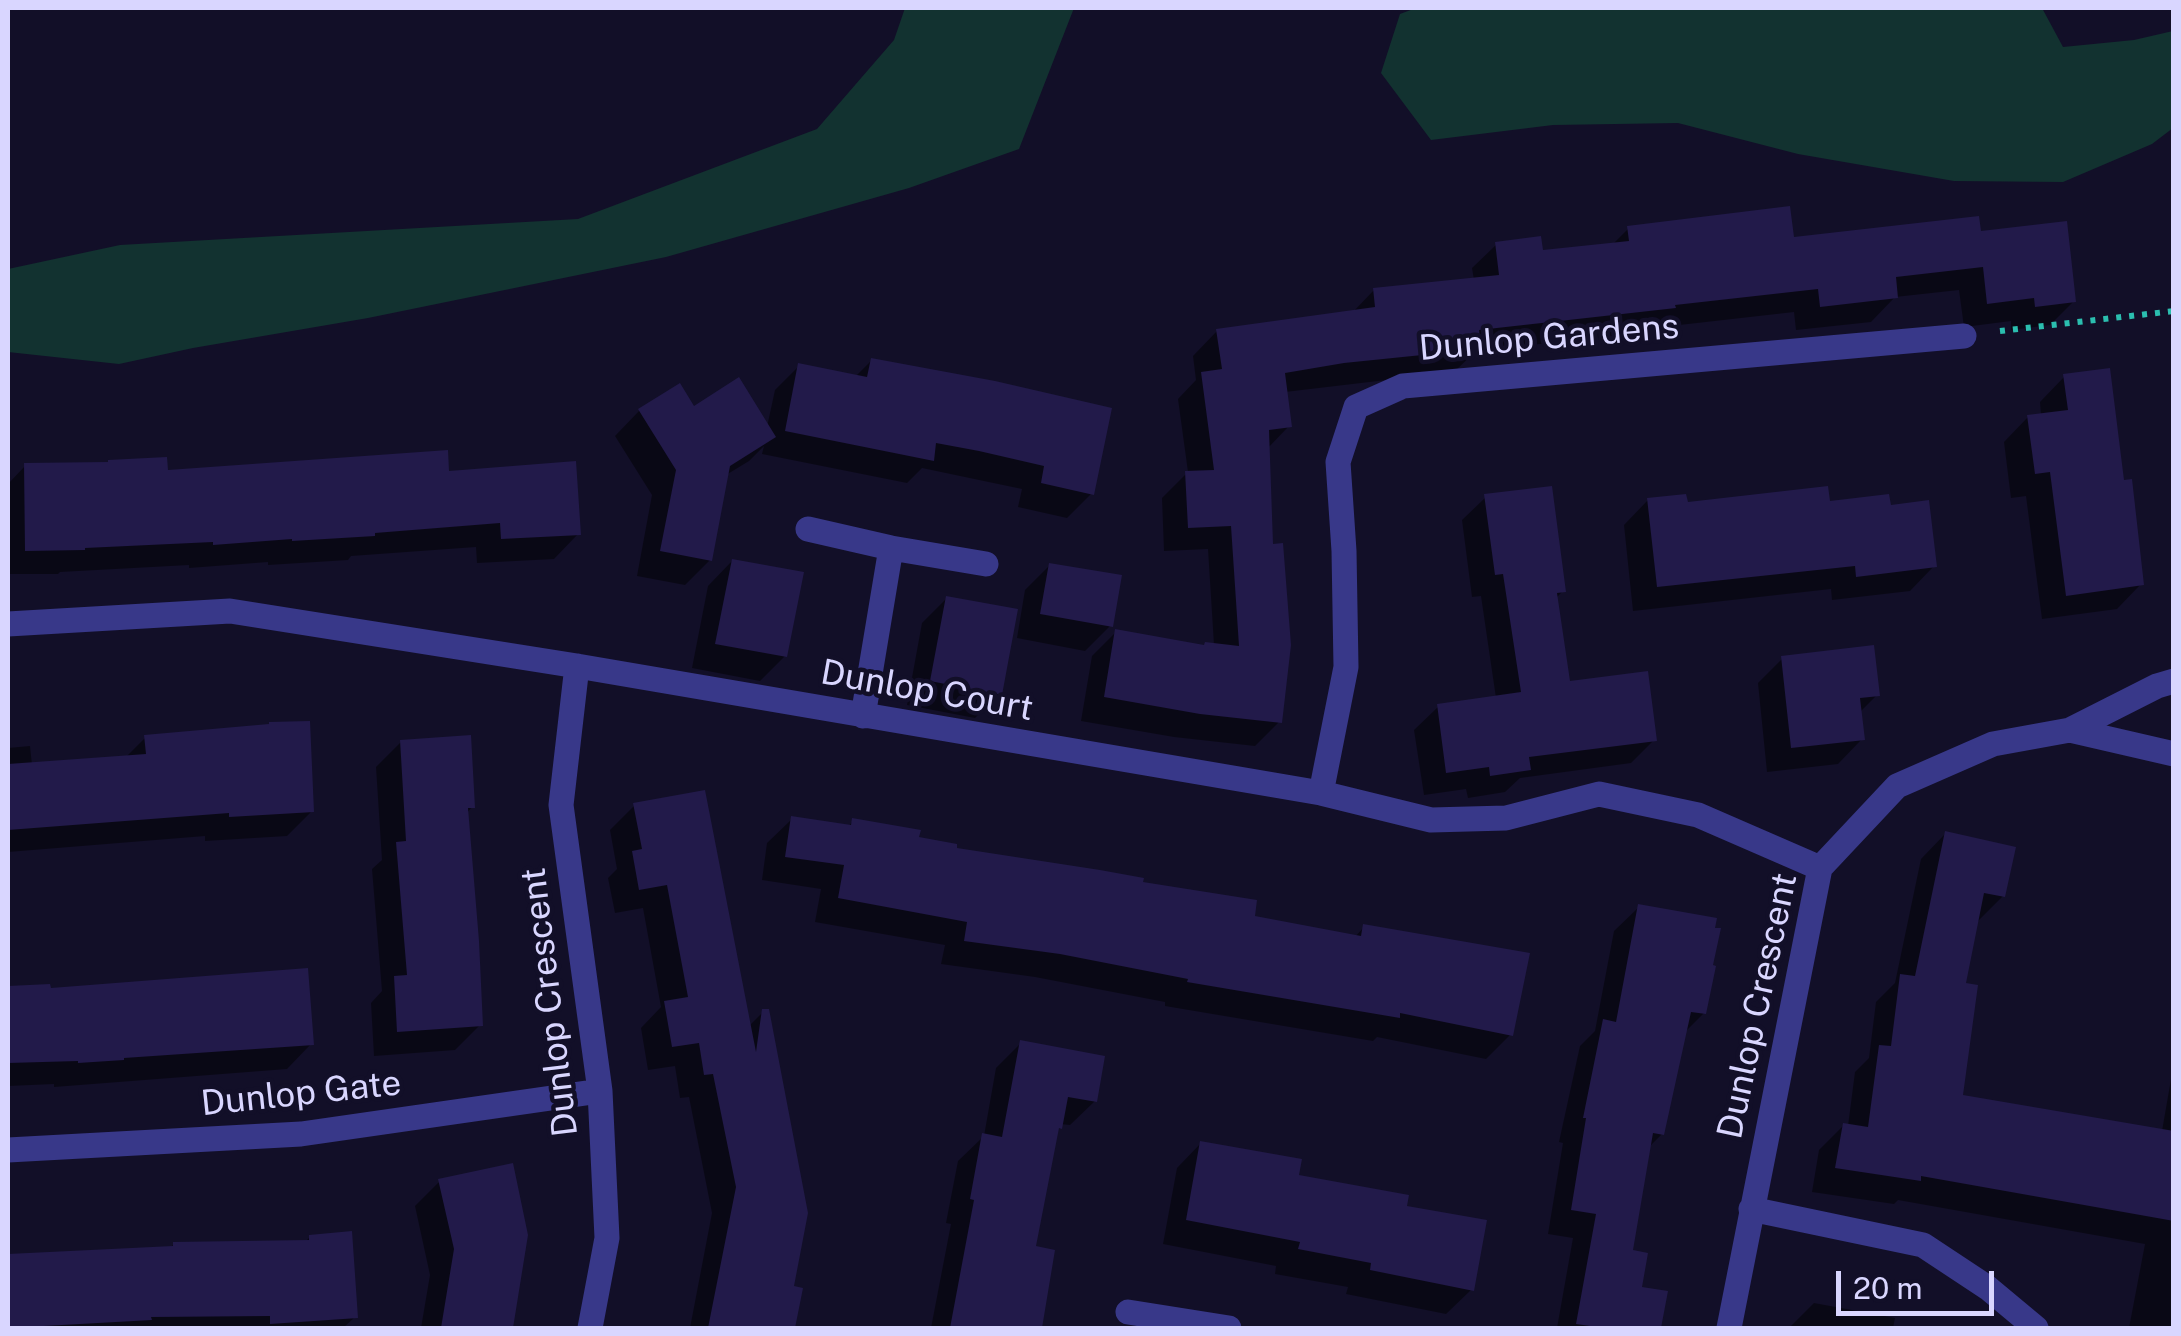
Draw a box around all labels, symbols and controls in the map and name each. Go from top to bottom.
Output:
street label: Dunlop Gardens [1417,306,1681,370]
street label: Dunlop Court [817,652,1037,730]
street label: Dunlop Crescent [513,865,587,1139]
street label: Dunlop Crescent [1709,869,1807,1143]
street label: Dunlop Gate [199,1063,403,1125]
scale bar [1841,1251,1998,1313]
text: 20 m [1853,1270,1922,1306]

